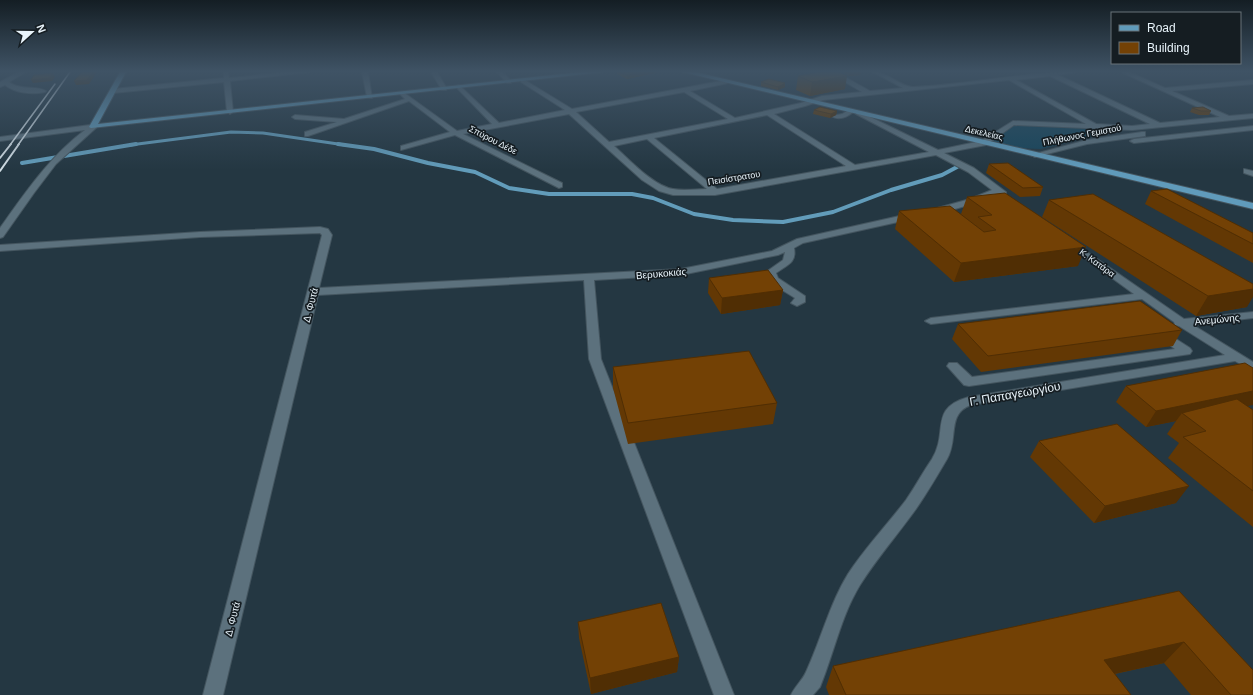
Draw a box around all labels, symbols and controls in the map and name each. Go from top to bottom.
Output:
north arrow [12,12,52,52]
legend [1111,12,1241,64]
text: Road [1147,21,1176,35]
text: N [34,23,48,34]
text: Building [1147,41,1190,55]
street label: Πλήθωνος Γεμιστού [1042,122,1122,147]
street label: Σπύρου Δέδε [467,124,519,156]
street label: Δεκελείας [964,124,1005,142]
street label: Πεισίστρατου [707,169,761,187]
street label: Κ. Κατάρα [1077,247,1117,279]
street label: Βερυκοκιάς [635,266,687,281]
street label: Δ. Φυτά [301,286,320,324]
street label: Ανεμώνης [1194,312,1240,327]
street label: Γ. Παπαγεωργίου [968,379,1062,409]
street label: Δ. Φυτά [223,600,242,638]

